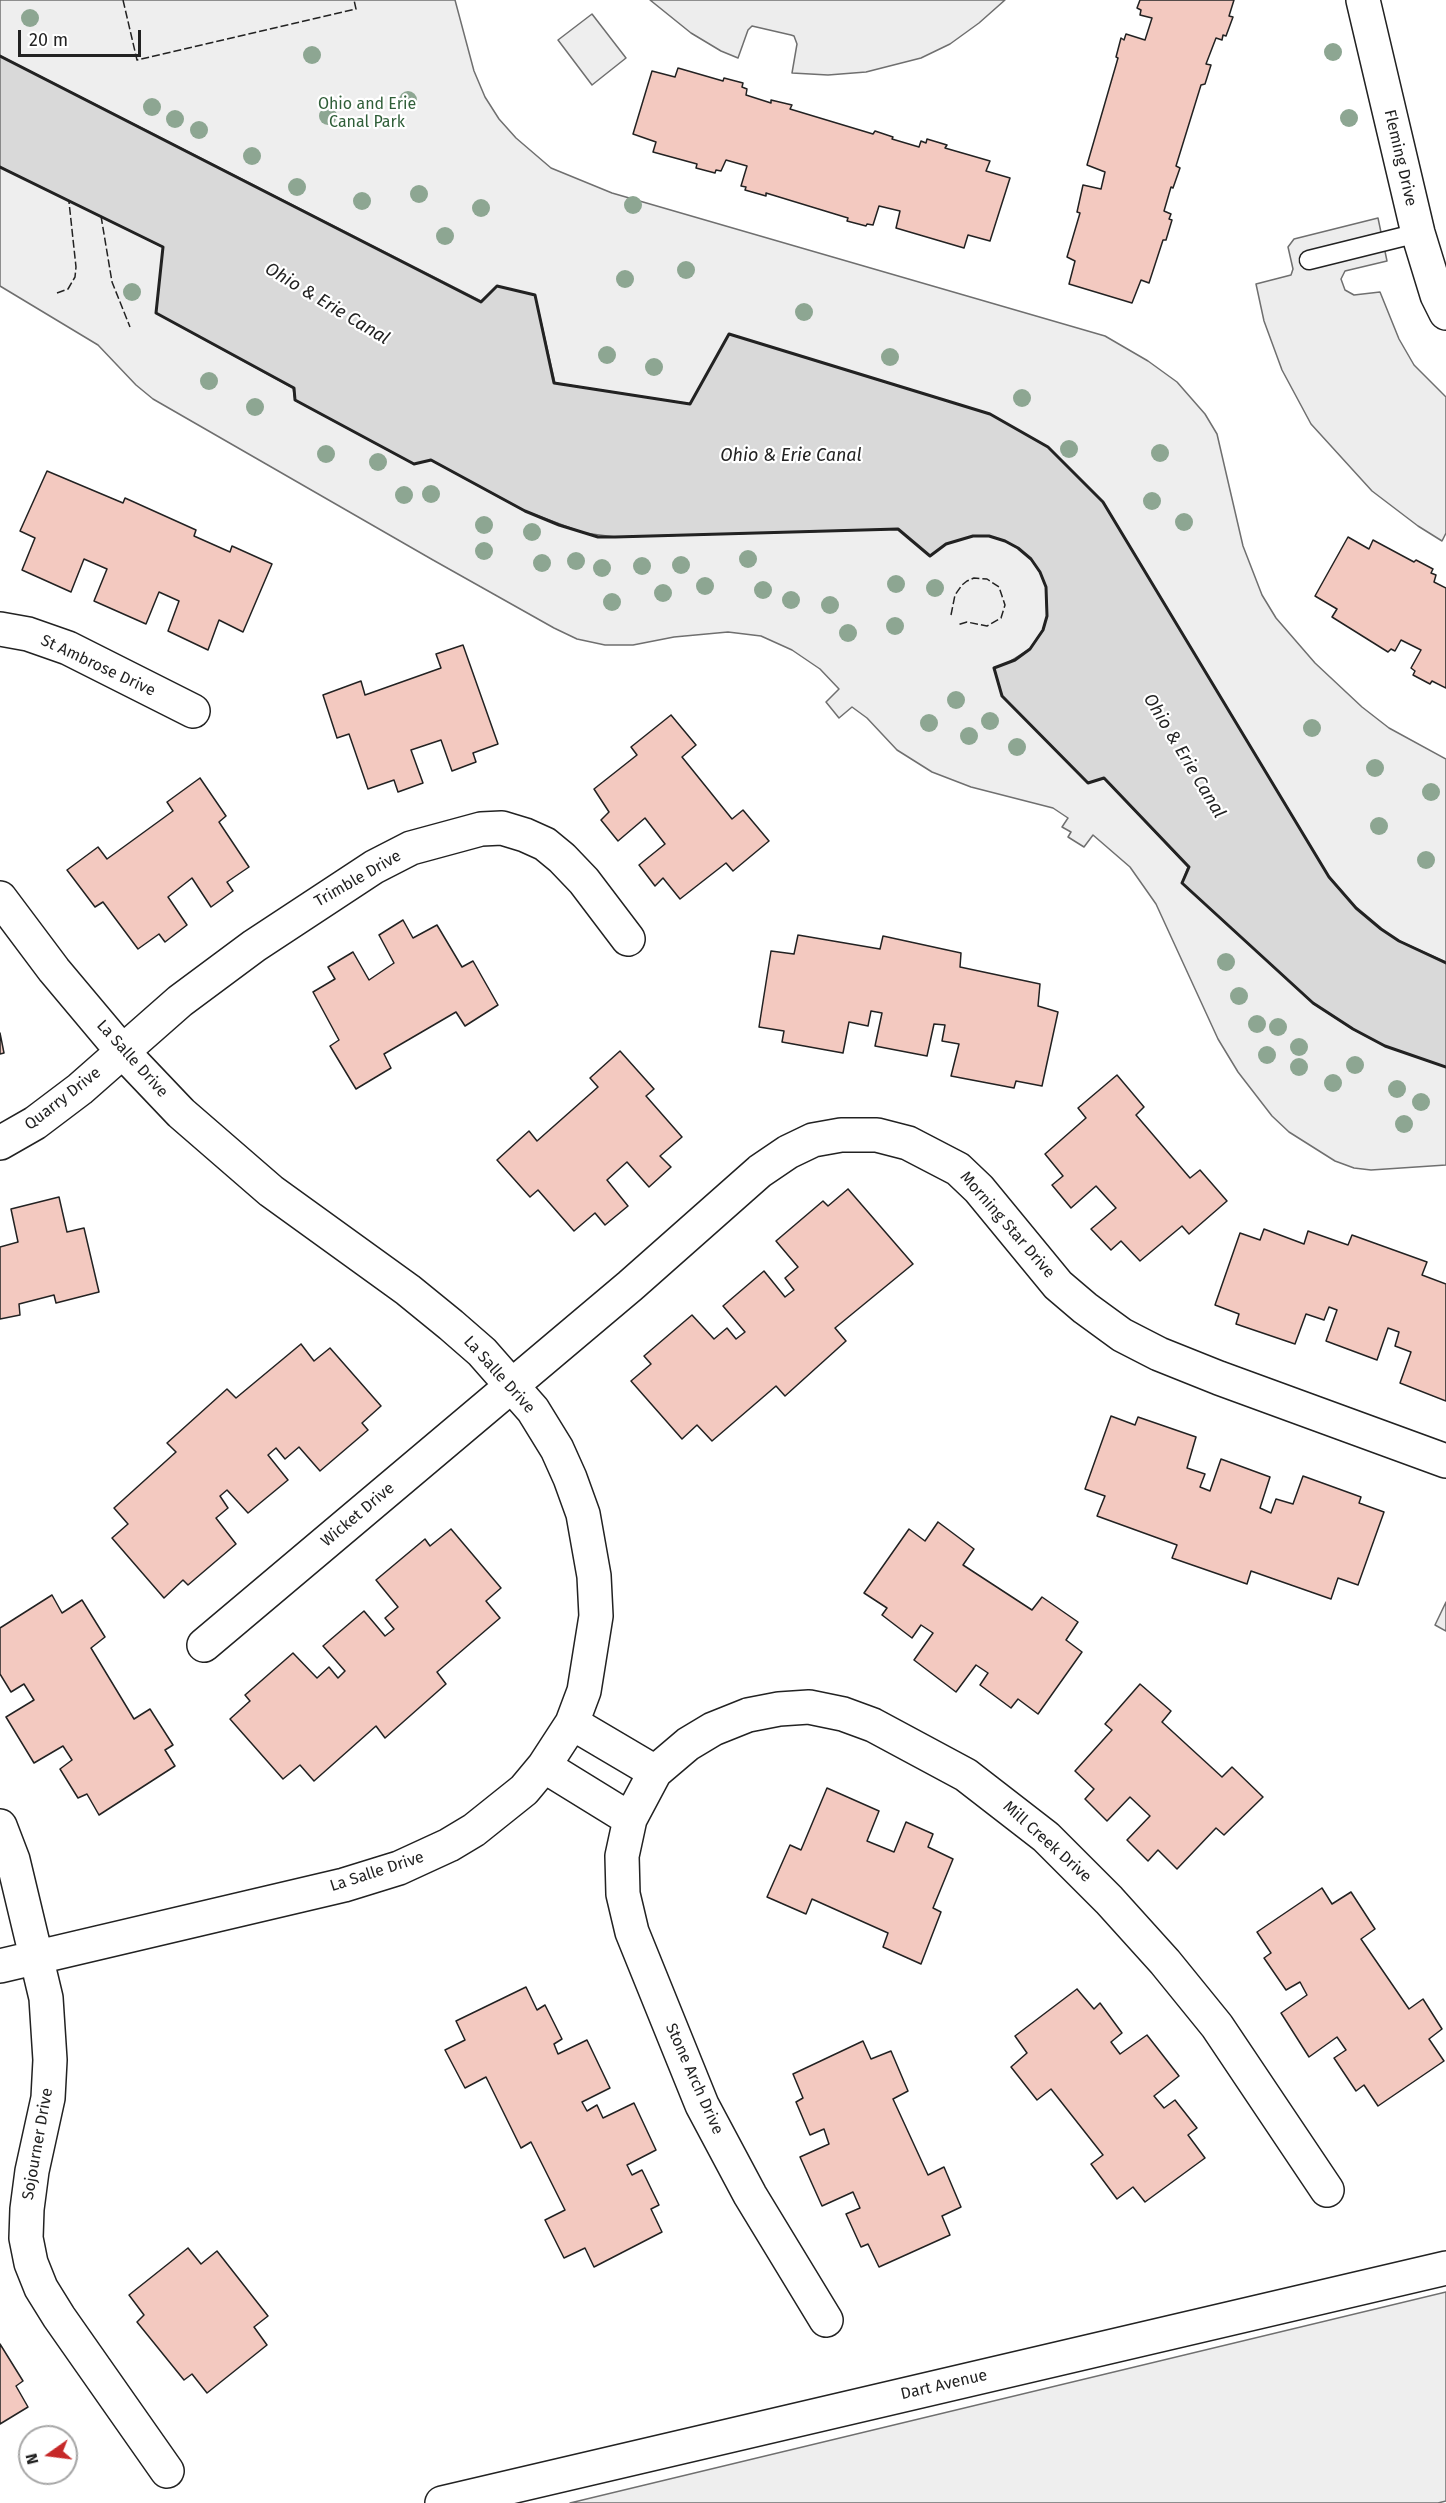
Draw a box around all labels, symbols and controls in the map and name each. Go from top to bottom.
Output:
scale bar [21,18,144,56]
text: 20 m [29,29,68,51]
park label: Ohio and Erie Canal Park [318,95,416,133]
street label: Fleming Drive [1380,108,1420,208]
water label: Ohio & Erie Canal [261,258,393,350]
water label: Ohio & Erie Canal [720,445,862,467]
street label: St Ambrose Drive [38,631,158,701]
water label: Ohio & Erie Canal [1138,690,1230,822]
street label: Trimble Drive [311,846,405,912]
street label: La Salle Drive [92,1016,172,1102]
street label: Quarry Drive [21,1063,105,1135]
street label: Morning Star Drive [956,1168,1058,1282]
street label: La Salle Drive [459,1332,539,1418]
street label: Wicket Drive [317,1479,399,1551]
street label: Mill Creek Drive [999,1797,1095,1887]
street label: La Salle Drive [328,1848,426,1896]
street label: Stone Arch Drive [661,2020,727,2138]
street label: Sojourner Drive [19,2086,57,2202]
street label: Dart Avenue [899,2366,989,2404]
north arrow [18,2425,78,2485]
text: N [21,2452,42,2466]

